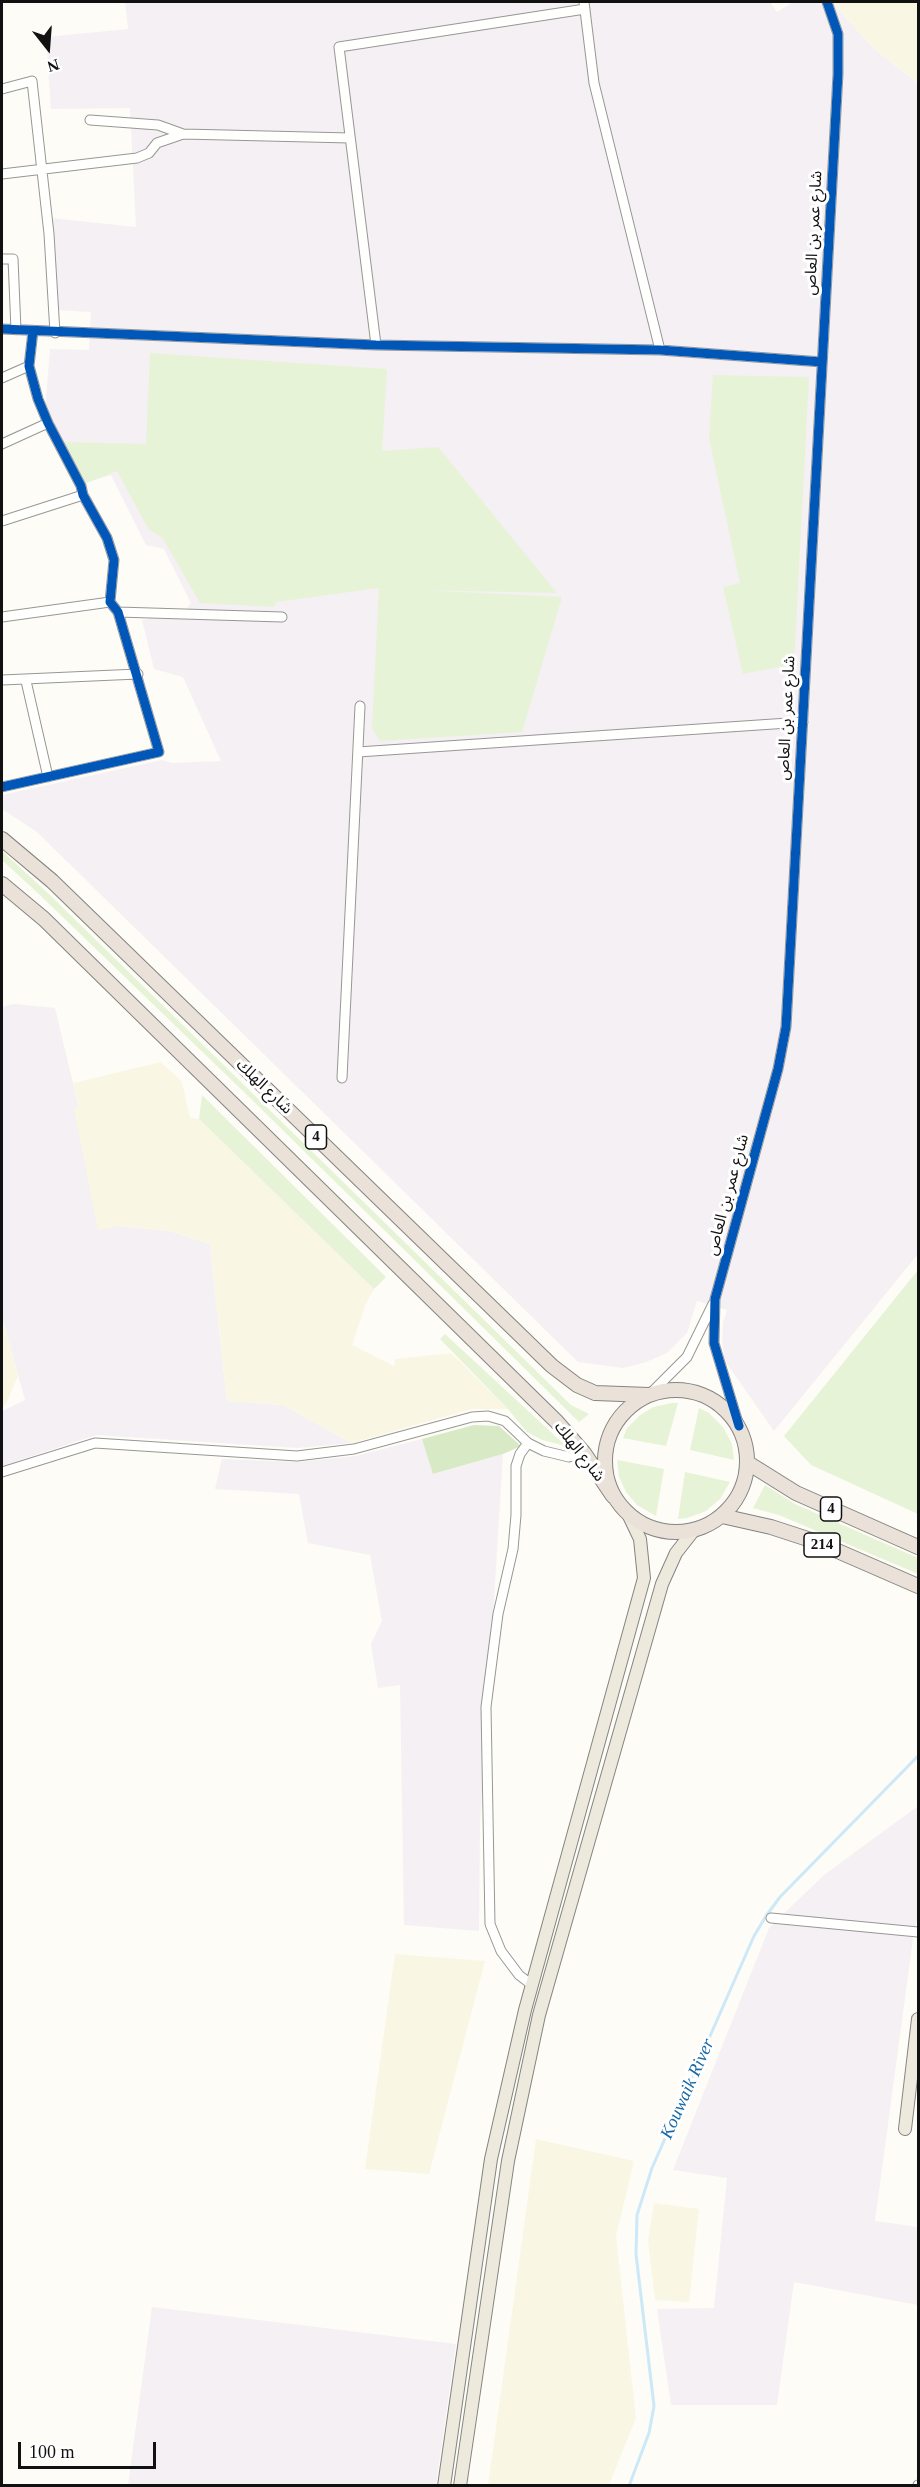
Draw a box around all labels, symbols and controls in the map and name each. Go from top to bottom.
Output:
north arrow [18,18,78,78]
text: N [45,56,61,76]
street label: شارع عمر بن العاص [801,170,827,296]
street label: شارع عمر بن العاص [774,655,800,781]
street label: شارع الهلك [232,1055,296,1119]
road number: 4 [306,1125,326,1149]
street label: شارع عمر بن العاص [703,1132,753,1258]
street label: شارع الهلك [550,1418,608,1486]
road number: 4 [820,1497,842,1521]
road number: 214 [804,1533,840,1557]
water label: Kouwaik River [656,2036,720,2142]
scale bar [21,2430,159,2468]
text: 100 m [29,2442,75,2462]

